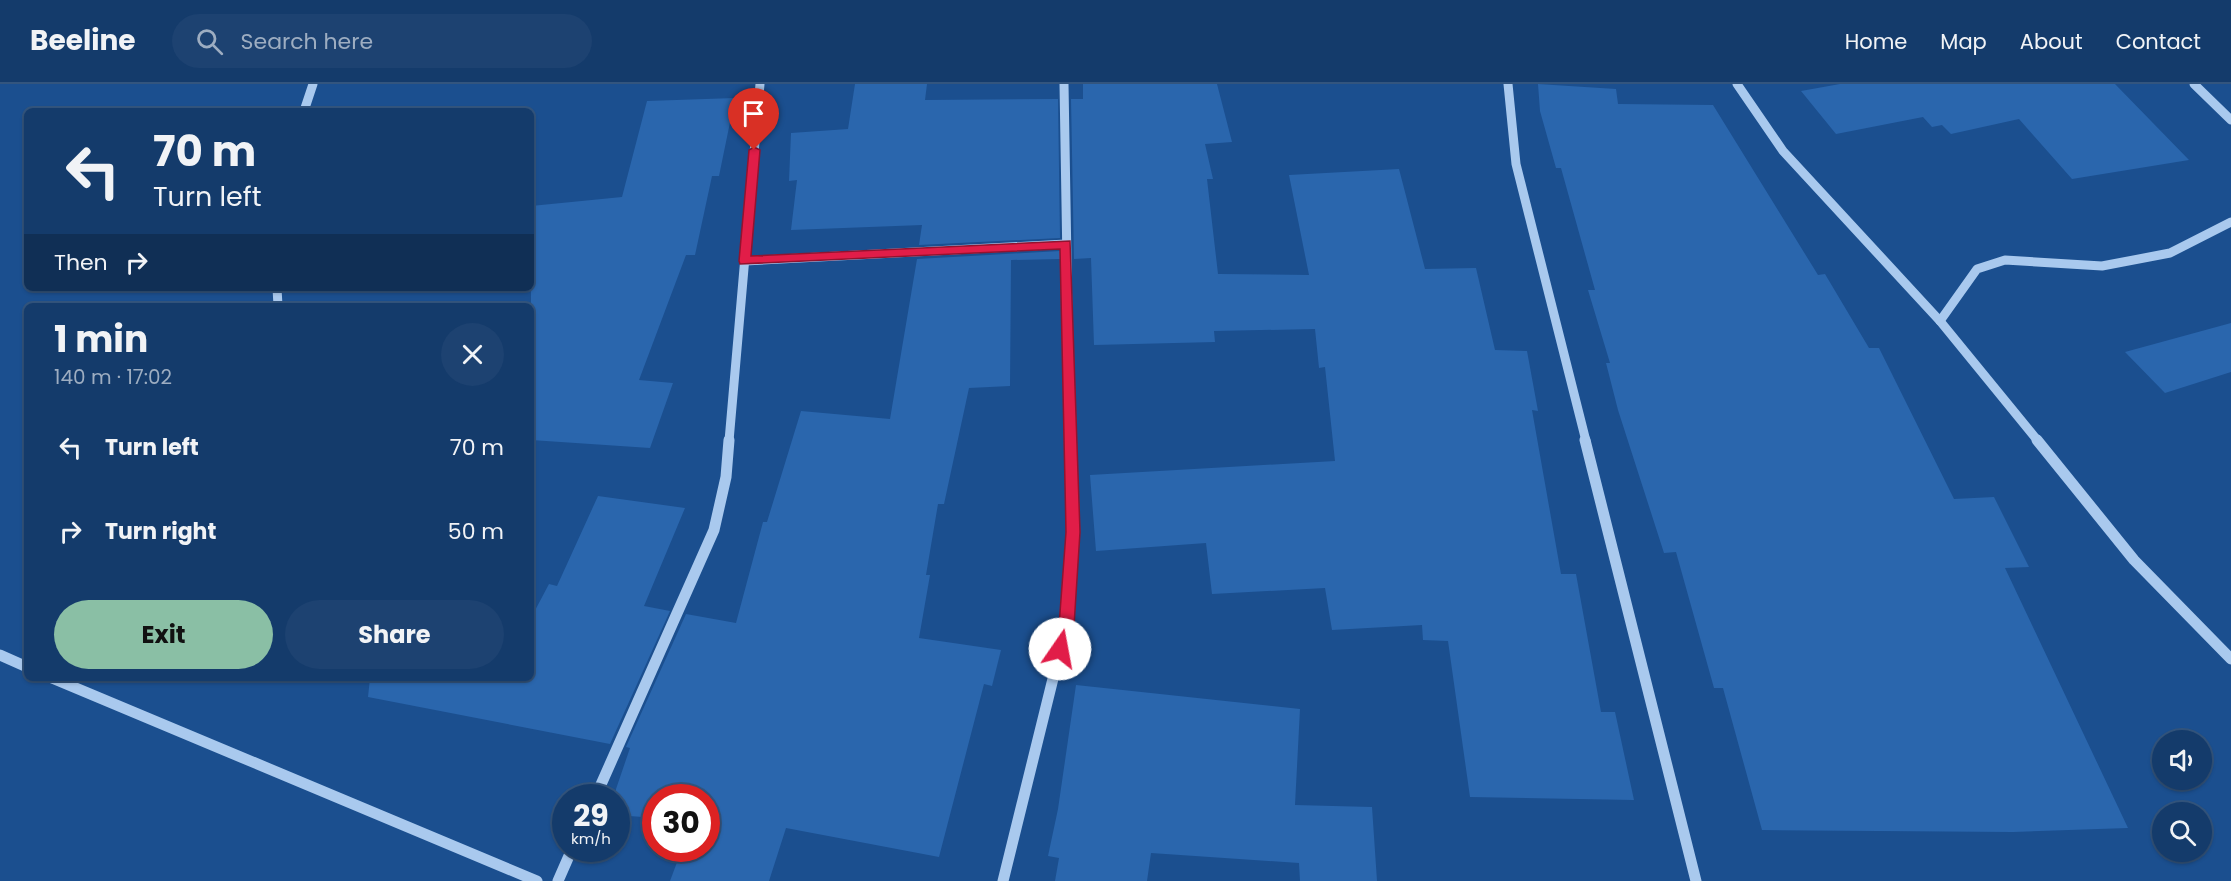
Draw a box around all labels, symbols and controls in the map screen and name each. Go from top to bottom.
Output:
search box [172,14,592,68]
text: Beeline [30,21,136,60]
icon: search [193,25,226,58]
text: Search here [241,26,373,57]
text: Home [1845,27,1907,56]
text: Map [1940,27,1987,56]
text: About [2020,27,2083,56]
text: Contact [2116,27,2201,56]
pin [728,88,779,150]
icon: arrive [737,97,770,130]
text: 70 m [153,122,256,181]
icon: left [54,132,132,210]
text: Turn left [153,178,262,215]
icon: right [120,246,153,279]
text: Then [54,247,108,278]
text: 1 min [54,314,148,365]
button: close [441,323,504,386]
text: 140 m · 17:02 [54,363,172,391]
icon: left [54,431,87,464]
text: Turn left [105,432,199,463]
text: 70 m [450,432,504,463]
icon: right [54,515,87,548]
text: Turn right [105,516,216,547]
text: 50 m [448,516,504,547]
button: Exit [54,600,273,669]
button: Share [285,600,504,669]
position arrow [1028,617,1092,681]
map controls [2152,730,2212,862]
button: sound [2152,730,2212,790]
speed limit sign: 30 [642,784,720,862]
text: 29 [573,794,609,837]
button: search [2152,802,2212,862]
text: km/h [571,828,611,849]

